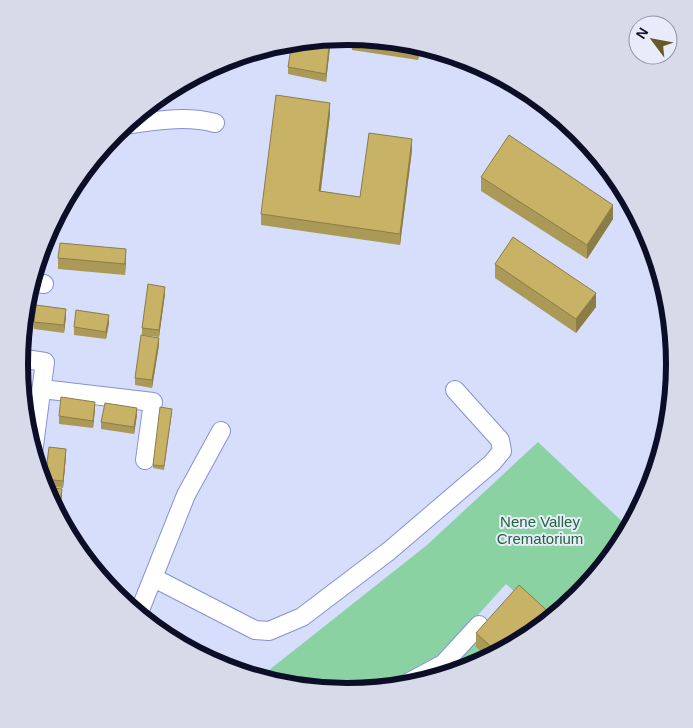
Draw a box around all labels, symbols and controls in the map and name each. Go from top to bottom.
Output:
north arrow [628,15,678,65]
text: N [633,25,651,42]
park label: Nene Valley Crematorium [497,513,583,547]

